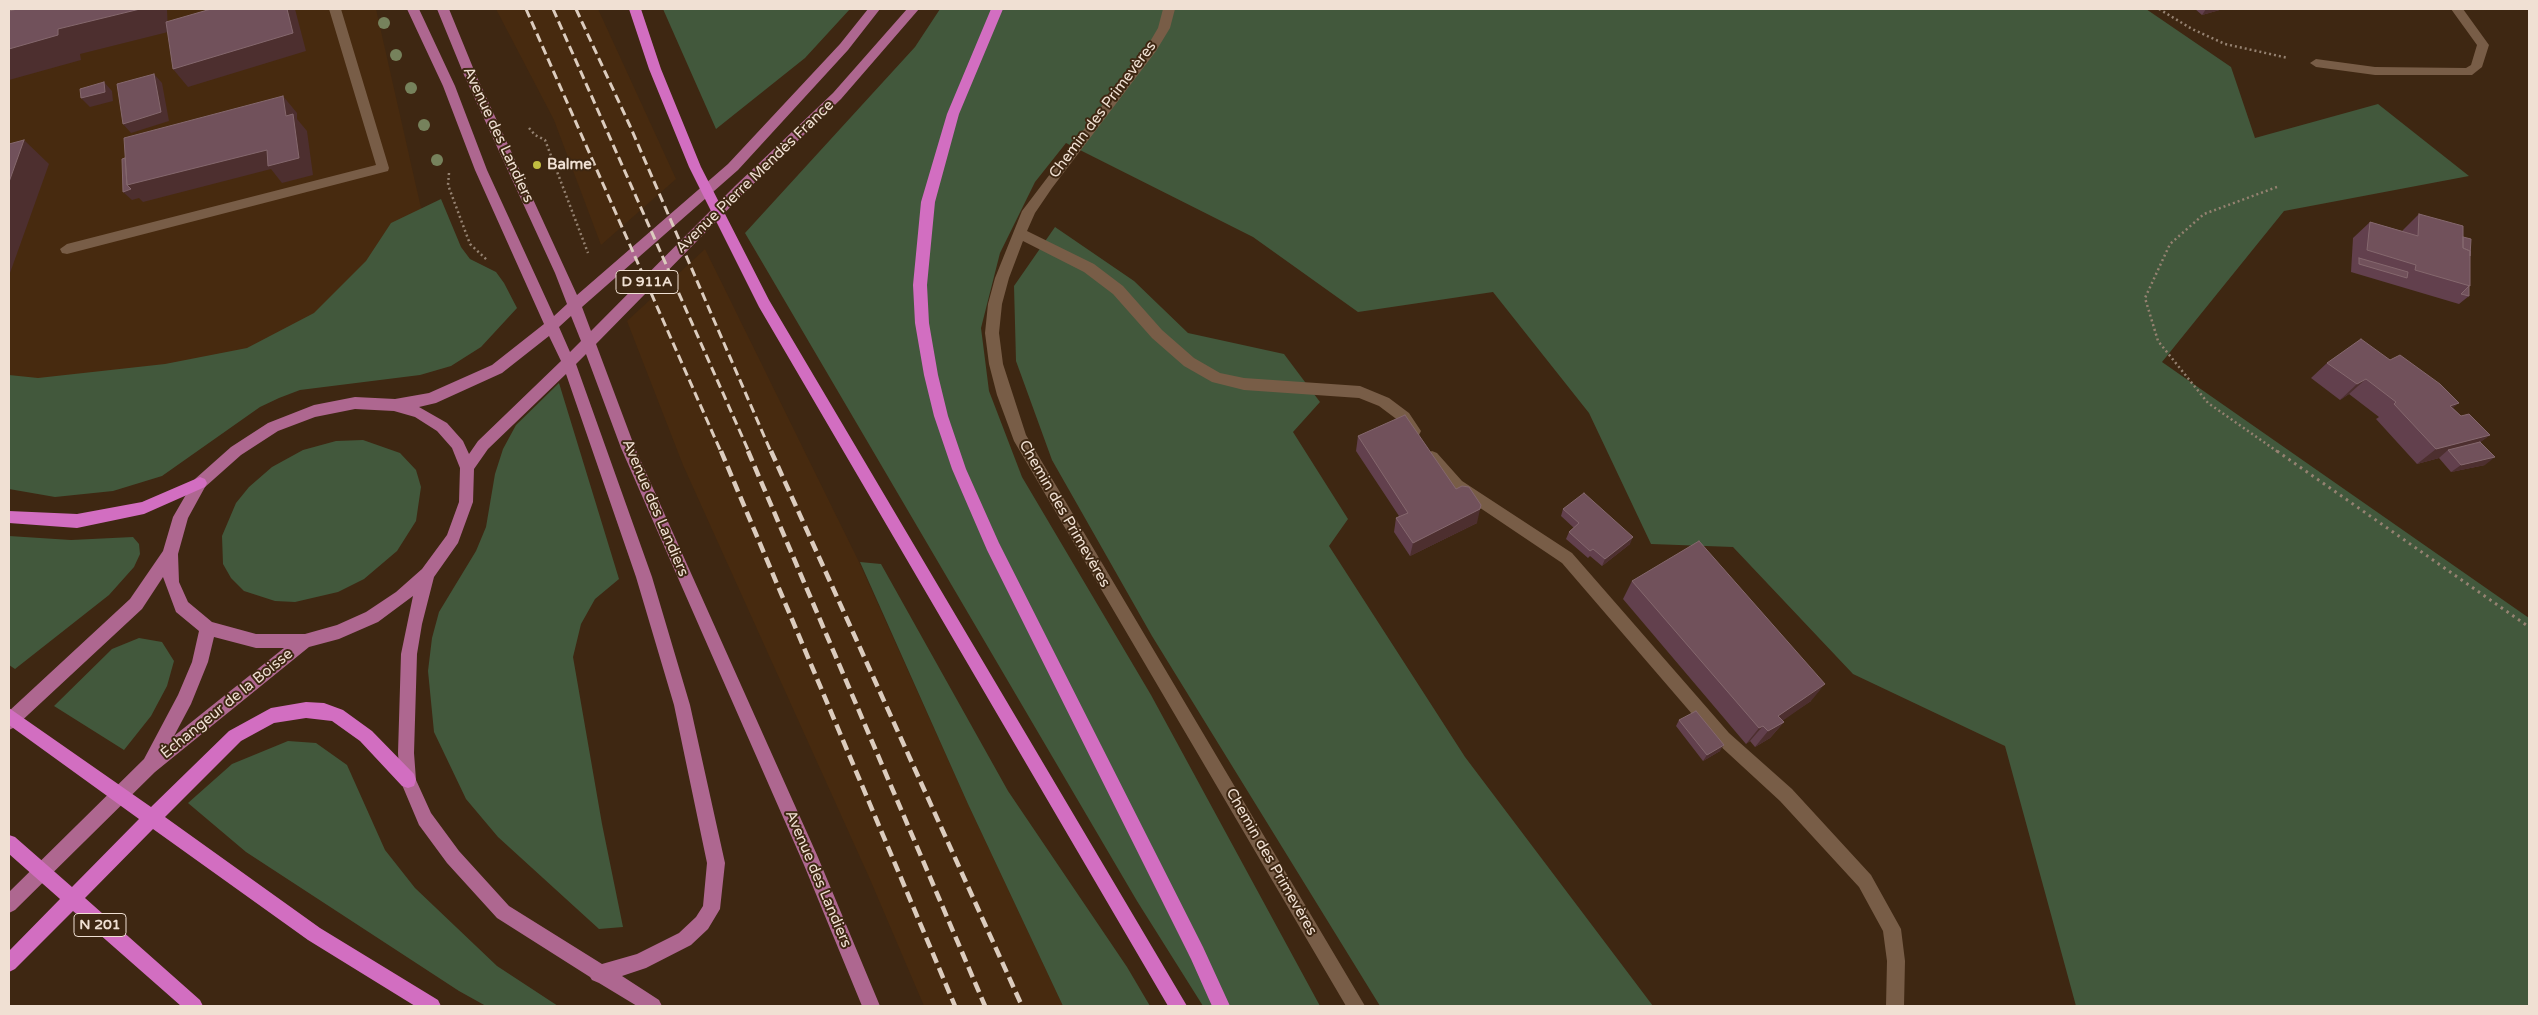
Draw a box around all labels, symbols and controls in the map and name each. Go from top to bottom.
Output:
street label: Chemin des Primevères [1046,38,1160,182]
street label: Avenue des Landiers [459,64,537,206]
street label: Avenue Pierre Mendès France [672,97,838,257]
place label: Balme [547,156,592,174]
marker: Balme [531,159,543,171]
road number: D 911A [616,270,678,294]
street label: Avenue des Landiers [618,437,692,579]
street label: Chemin des Primevères [1015,437,1113,591]
street label: Échangeur de la Boisse [157,645,297,763]
street label: Chemin des Primevères [1222,785,1320,939]
street label: Avenue des Landiers [781,808,855,950]
road number: N 201 [74,914,126,936]

